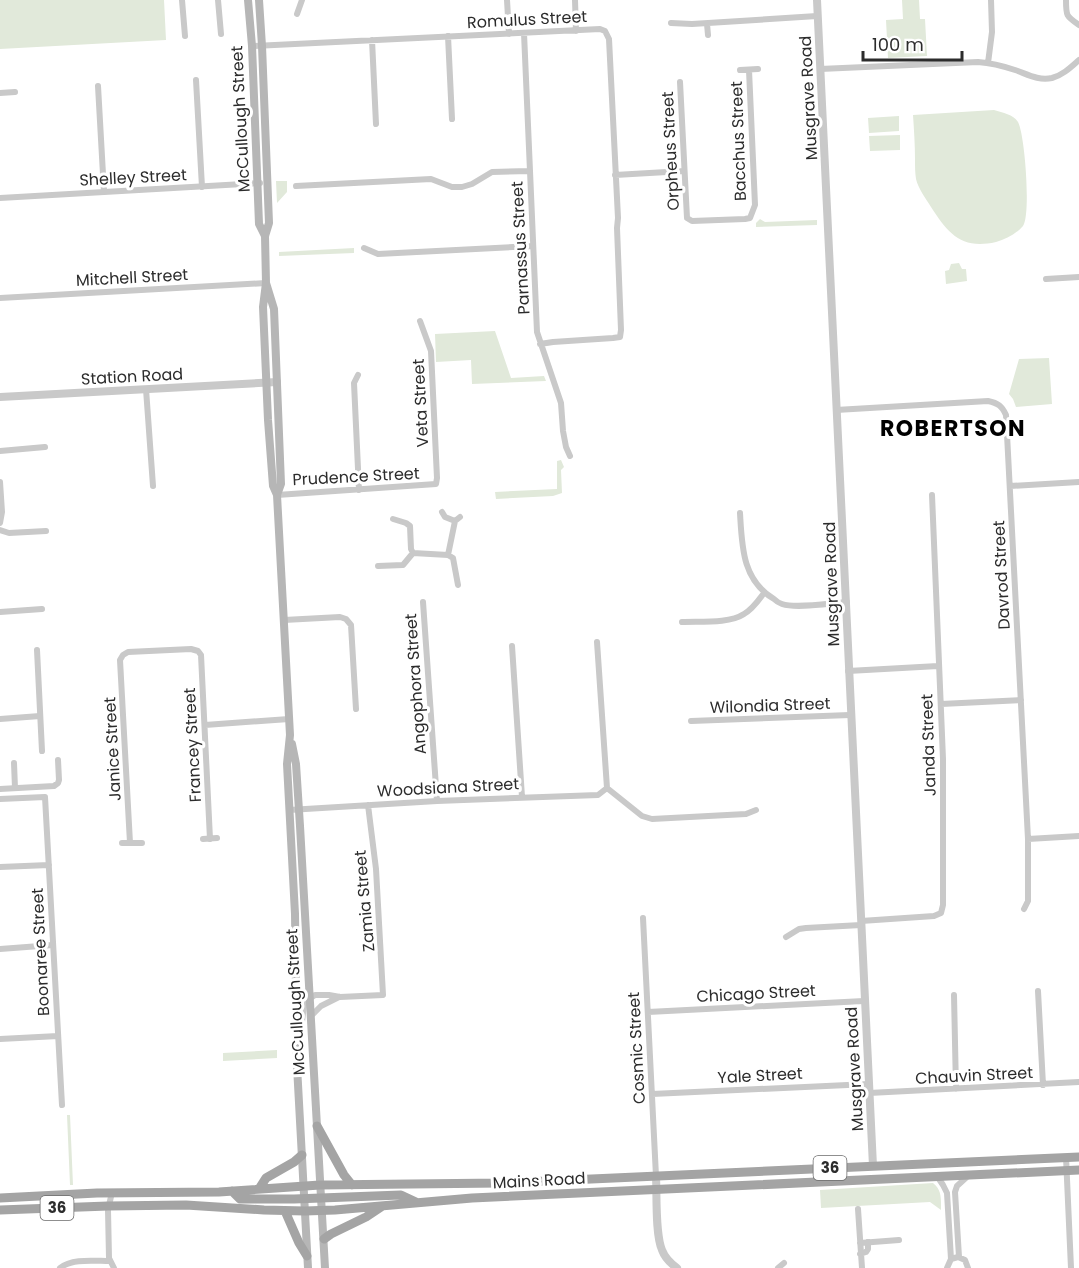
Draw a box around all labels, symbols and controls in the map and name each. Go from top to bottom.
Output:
street label: Romulus Street [466,5,588,34]
scale bar [863,24,962,62]
text: 100 m [872,32,924,57]
street label: Musgrave Road [794,35,823,161]
street label: McCullough Street [225,45,256,193]
street label: Bacchus Street [725,80,752,201]
street label: Orpheus Street [656,91,685,211]
street label: Shelley Street [79,163,187,192]
street label: Parnassus Street [506,181,535,315]
street label: Mitchell Street [75,263,189,292]
street label: Veta Street [407,358,434,448]
street label: Station Road [80,362,184,391]
district label: ROBERTSON [880,413,1026,444]
street label: Prudence Street [292,462,420,491]
street label: Davrod Street [987,520,1016,630]
street label: Musgrave Road [818,521,845,647]
street label: Angophora Street [399,613,432,755]
street label: Francey Street [178,687,207,803]
street label: Wilondia Street [709,692,831,719]
street label: Janda Street [915,693,942,797]
street label: Janice Street [98,696,127,802]
street label: Woodsiana Street [376,772,520,803]
street label: Zamia Street [349,849,380,953]
street label: Boonaree Street [26,887,55,1017]
street label: McCullough Street [280,928,311,1076]
street label: Chicago Street [696,979,816,1008]
street label: Cosmic Street [622,991,651,1105]
street label: Musgrave Road [840,1006,869,1132]
street label: Chauvin Street [915,1061,1034,1090]
street label: Yale Street [717,1062,803,1089]
road number: 36 [814,1156,846,1180]
street label: Mains Road [492,1167,586,1194]
road number: 36 [40,1196,74,1220]

